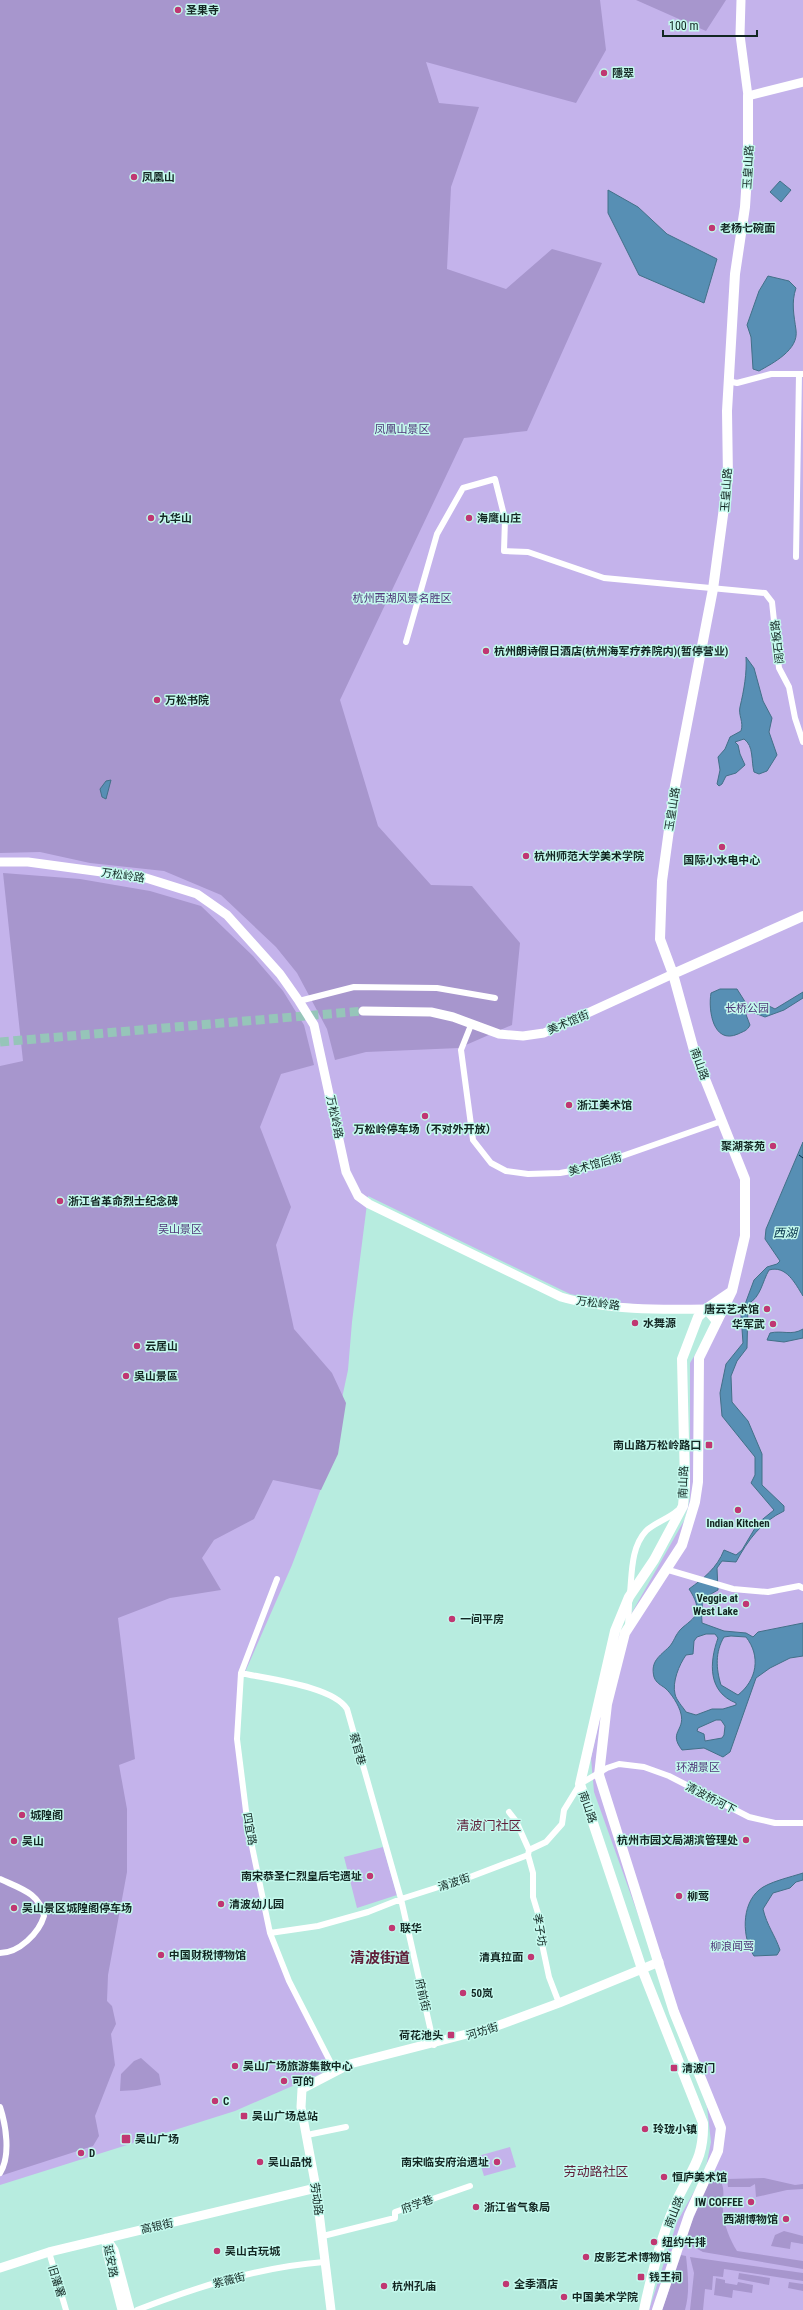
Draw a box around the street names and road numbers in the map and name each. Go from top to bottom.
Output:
street label: 玉皇山路 [741,145,756,189]
street label: 玉皇山路 [718,468,735,512]
street label: 阔石板路 [768,619,787,665]
street label: 玉皇山路 [663,786,682,832]
street label: 万松岭路 [100,866,146,885]
street label: 美术馆街 [545,1008,591,1037]
street label: 南山路 [688,1046,711,1082]
street label: 万松岭路 [324,1094,345,1140]
street label: 美术馆后街 [567,1151,623,1178]
street label: 万松岭路 [575,1294,621,1313]
street label: 南山路 [676,1465,691,1499]
street label: 蔡官巷 [347,1732,368,1767]
street label: 清波桥河下 [683,1780,738,1817]
street label: 南山路 [576,1789,599,1825]
street label: 四宜路 [240,1812,259,1846]
street label: 清波街 [436,1871,472,1894]
street label: 孝子坊 [531,1913,549,1947]
street label: 府前街 [412,1978,433,2013]
street label: 河坊街 [464,2020,500,2043]
street label: 劳动路 [308,2182,325,2216]
street label: 府学巷 [399,2193,435,2216]
street label: 南山路 [662,2194,686,2230]
street label: 高银街 [140,2216,175,2237]
street label: 延安路 [101,2244,120,2279]
street label: 旧藩署 [45,2263,68,2299]
street label: 紫薇街 [212,2270,247,2291]

